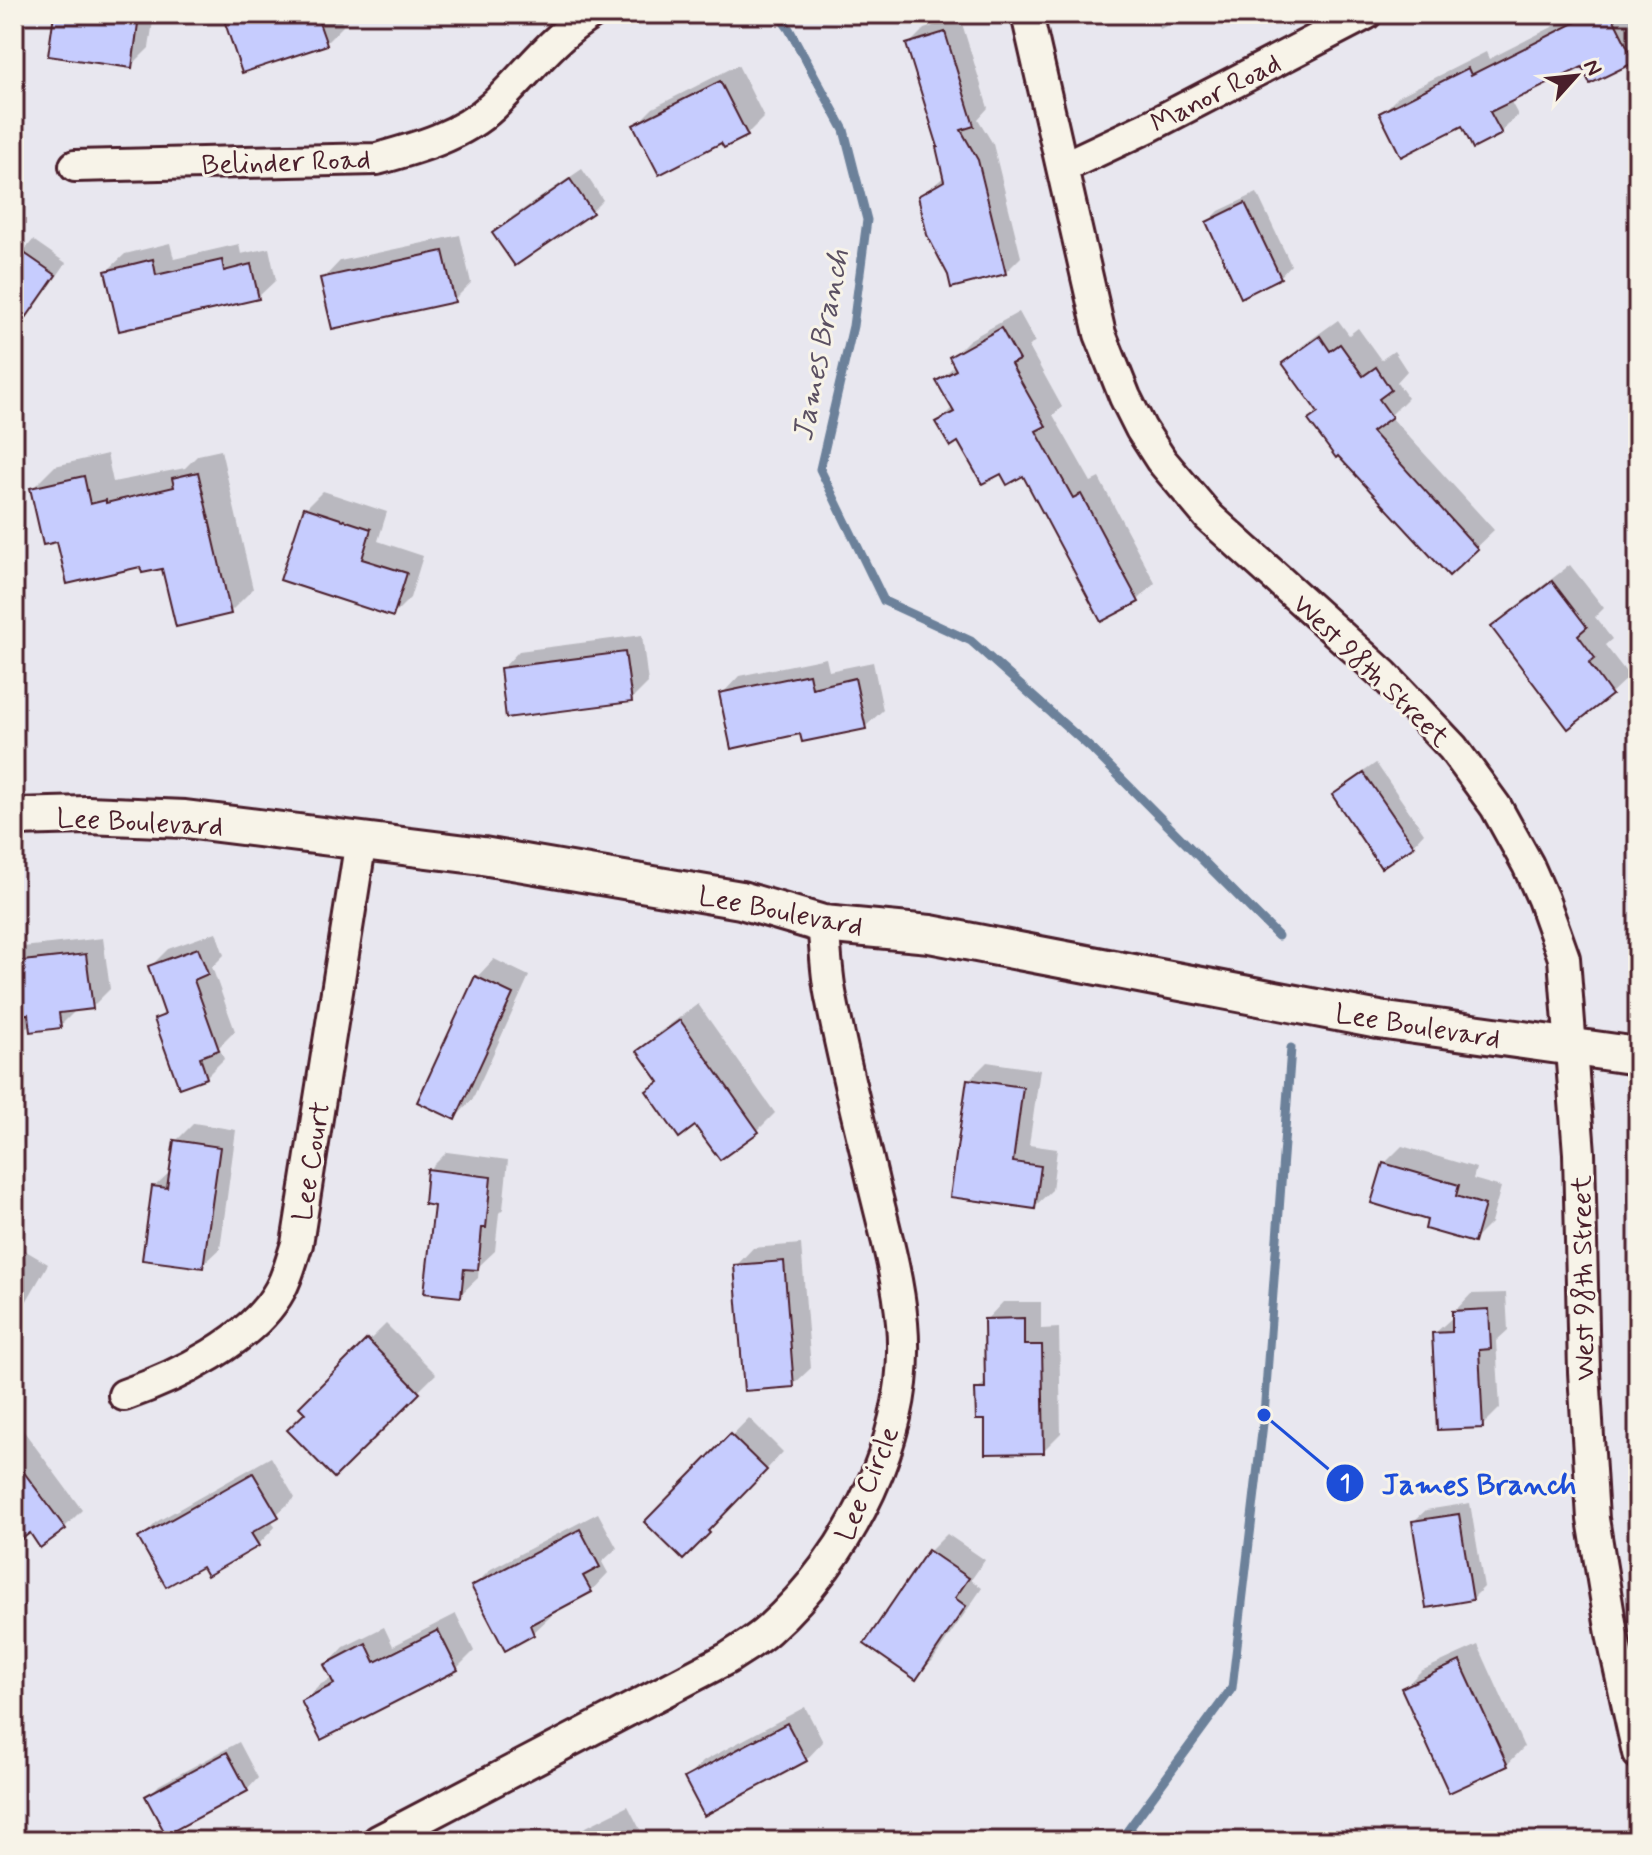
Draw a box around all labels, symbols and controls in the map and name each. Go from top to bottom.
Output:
north arrow [1536,36,1616,116]
street label: Manor Road [1145,46,1288,143]
text: N [1576,55,1608,81]
street label: Belinder Road [201,142,371,185]
water label: James Branch [784,246,859,445]
street label: West 98th Street [1284,587,1457,757]
street label: Lee Boulevard [56,801,224,846]
street label: Lee Boulevard [695,878,866,947]
street label: Lee Boulevard [1332,996,1503,1059]
street label: Lee Court [285,1099,340,1224]
street label: West 98th Street [1564,1174,1605,1381]
street label: Lee Circle [828,1421,909,1547]
callout: James Branch [1325,1456,1592,1510]
text: James Branch [1382,1466,1576,1505]
text: 1 [1340,1469,1350,1500]

